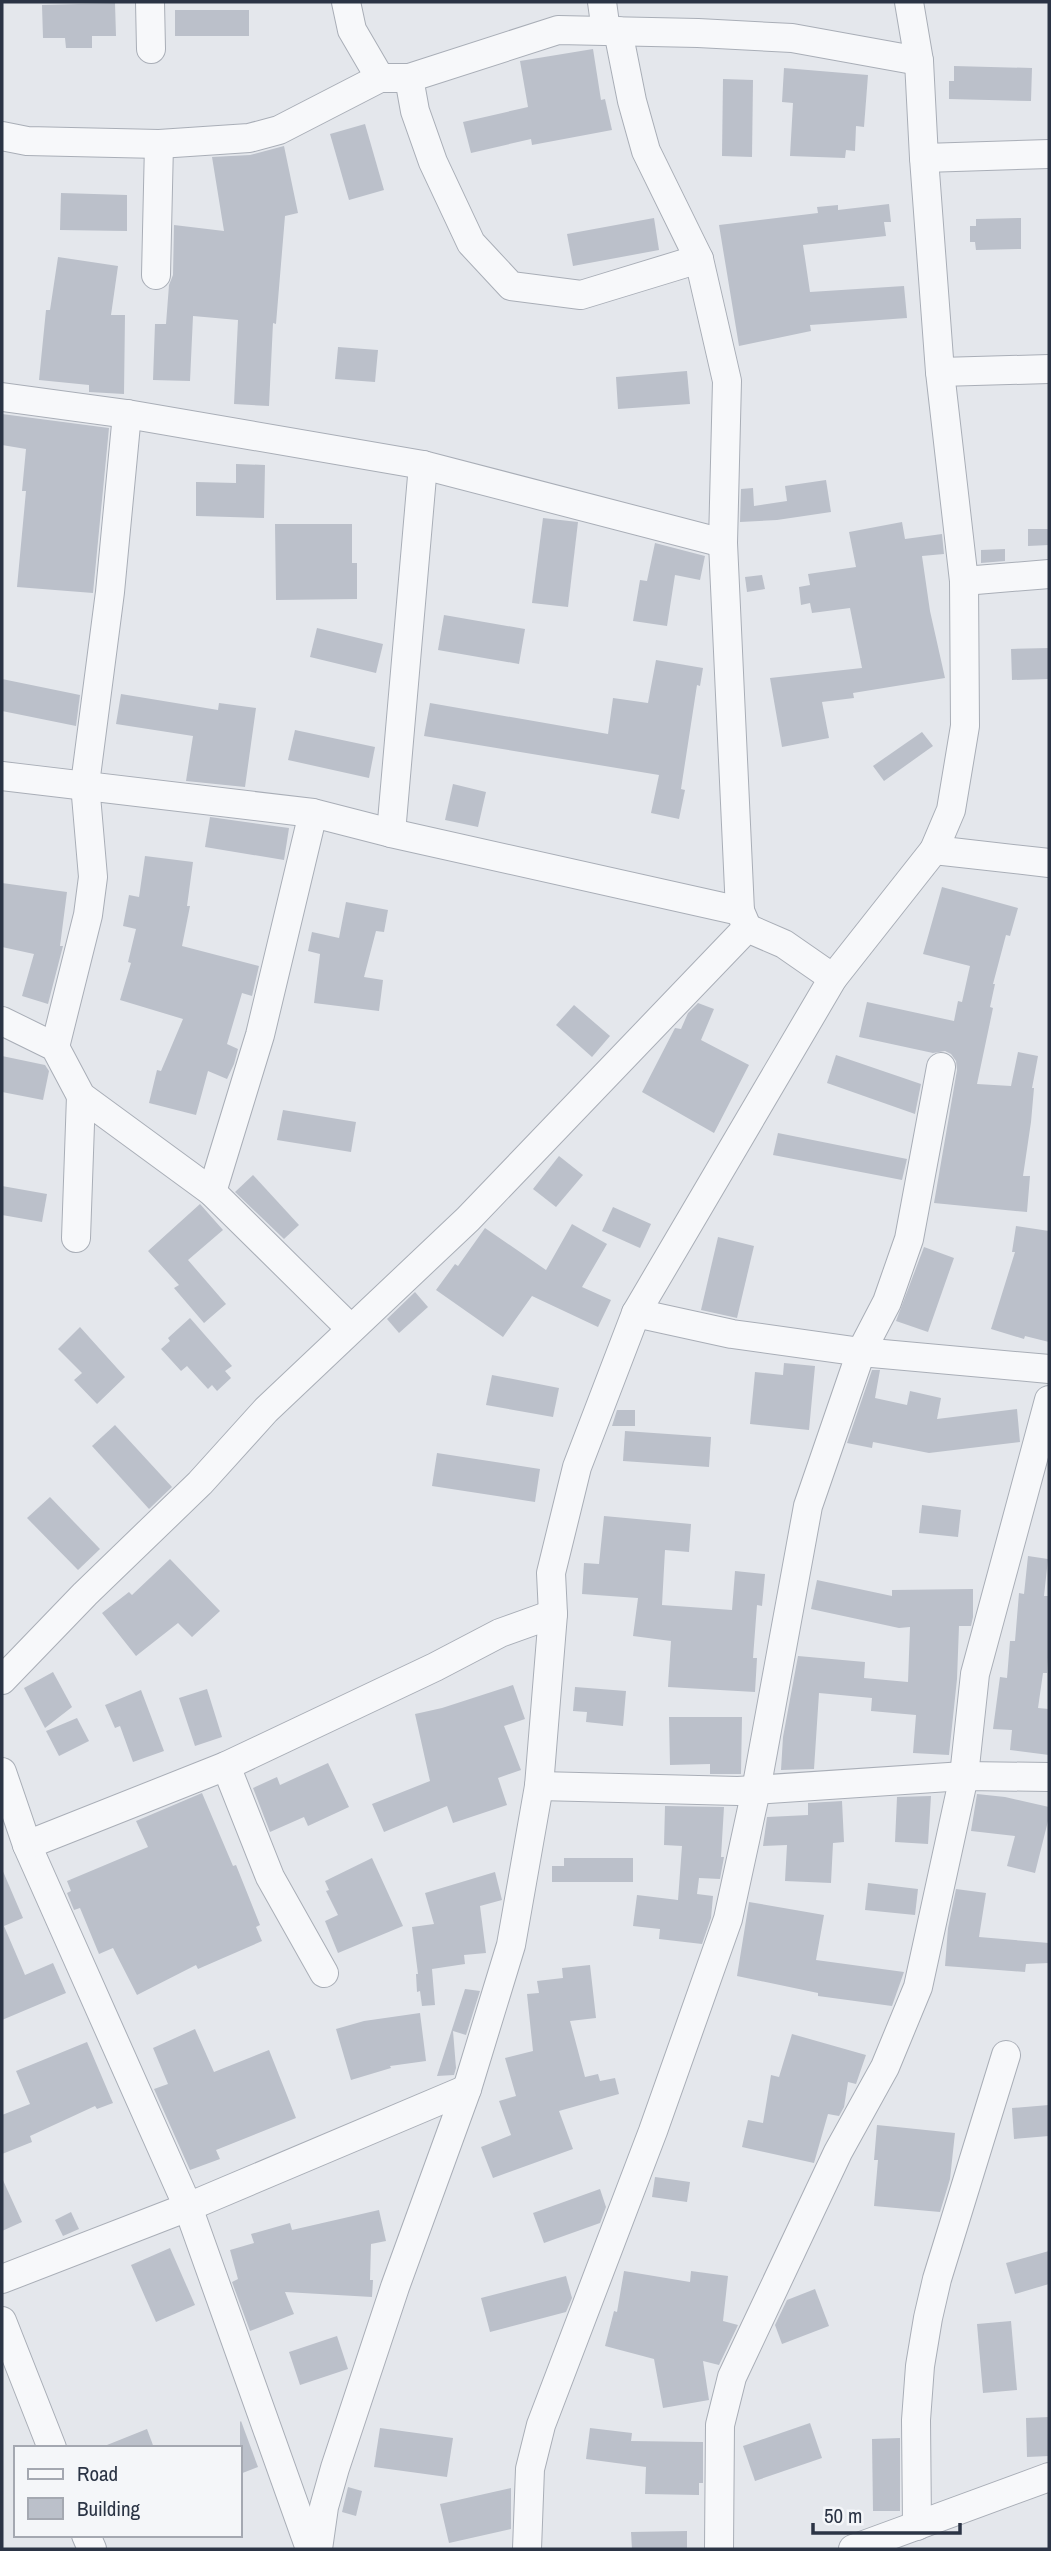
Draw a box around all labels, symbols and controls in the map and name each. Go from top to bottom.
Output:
legend [14,2446,242,2537]
text: Road [77,2459,118,2488]
scale bar [813,2492,960,2536]
text: Building [77,2494,141,2523]
text: 50 m [824,2501,862,2530]

